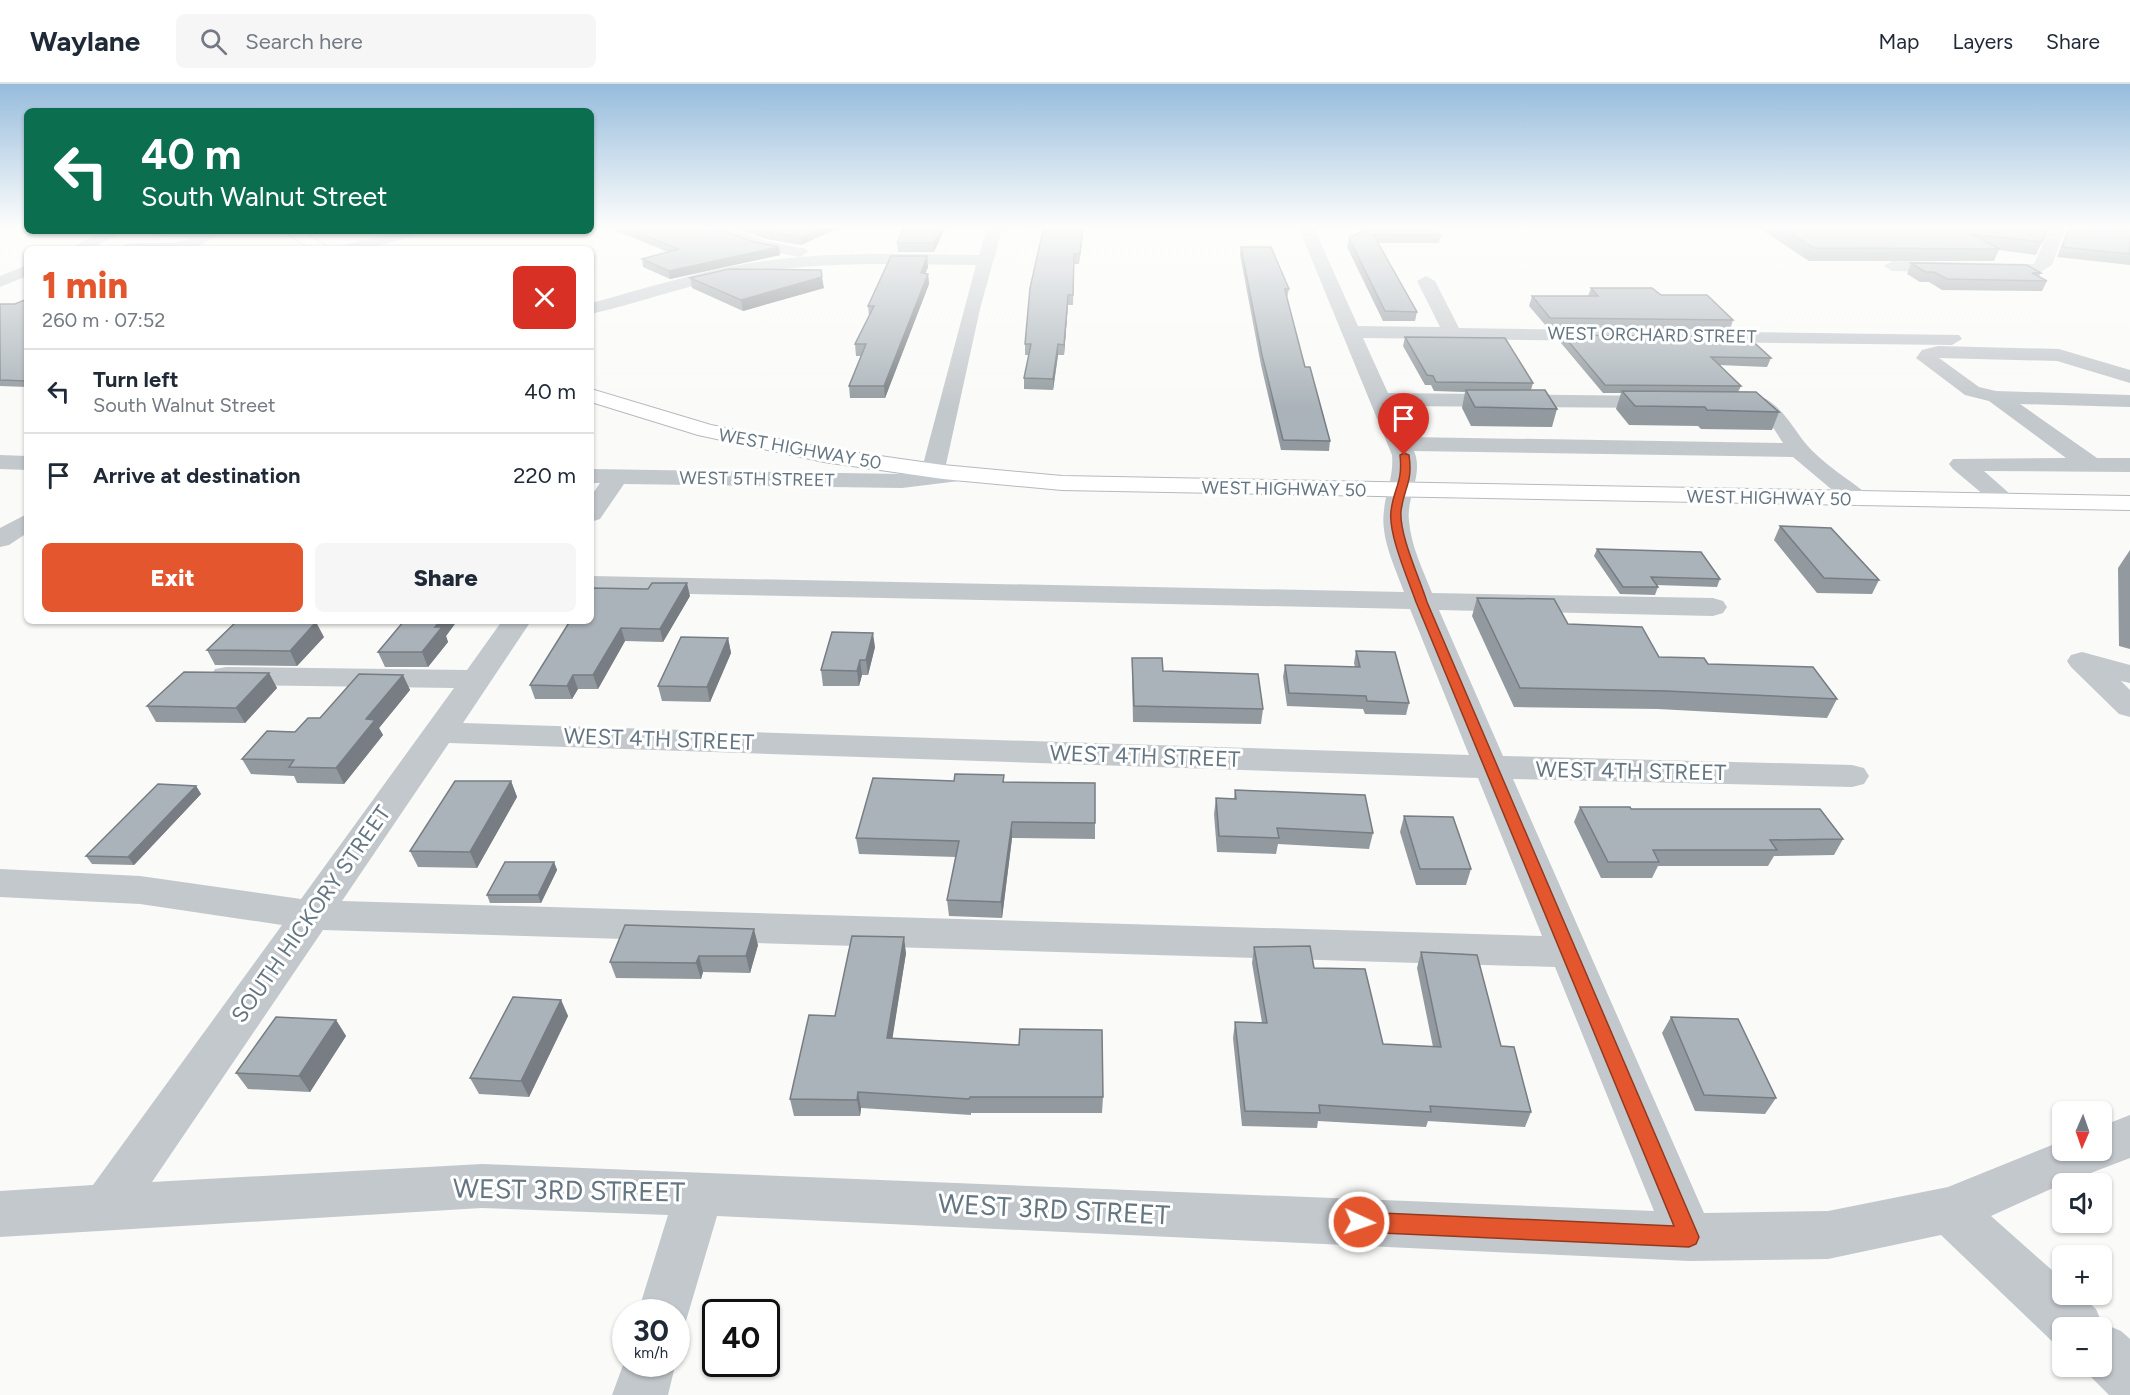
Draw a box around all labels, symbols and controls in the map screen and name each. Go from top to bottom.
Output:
search box [176,14,596,68]
text: Waylane [30,24,140,58]
icon: search [197,25,230,58]
text: Search here [245,28,363,55]
text: Map [1879,29,1919,54]
text: Layers [1952,29,2013,54]
text: Share [2046,29,2100,54]
text: 40 m [141,129,241,180]
icon: left [42,132,120,210]
text: South Walnut Street [141,180,387,213]
text: 1 min [42,264,128,307]
button: close [513,266,576,329]
text: 260 m · 07:52 [42,308,166,332]
street label: WEST ORCHARD STREET [1547,322,1757,348]
text: Turn left [93,366,179,393]
icon: left [42,375,75,408]
text: 40 m [524,378,576,405]
text: South Walnut Street [93,393,276,417]
pin [1378,393,1429,455]
icon: arrive [1387,402,1420,435]
street label: WEST HIGHWAY 50 [717,424,883,474]
icon: arrive [42,459,75,492]
text: Arrive at destination [93,462,301,489]
text: 220 m [513,462,576,489]
street label: WEST 5TH STREET [679,467,835,491]
street label: WEST HIGHWAY 50 [1201,477,1367,501]
street label: WEST HIGHWAY 50 [1686,486,1852,510]
button: Exit [42,543,303,612]
button: Share [315,543,576,612]
street label: WEST 4TH STREET [563,722,755,756]
street label: WEST 4TH STREET [1049,739,1241,773]
street label: WEST 4TH STREET [1535,756,1727,786]
street label: SOUTH HICKORY STREET [226,800,396,1028]
north arrow [2052,1101,2112,1161]
map controls [2052,1101,2112,1377]
street label: WEST 3RD STREET [453,1171,685,1209]
button: sound [2052,1173,2112,1233]
street label: WEST 3RD STREET [937,1186,1171,1232]
position arrow [1327,1190,1391,1254]
button: + [2052,1245,2112,1305]
speed limit sign: 40 [702,1299,780,1377]
text: 30 [633,1312,669,1349]
button: − [2052,1317,2112,1377]
text: km/h [634,1344,668,1362]

